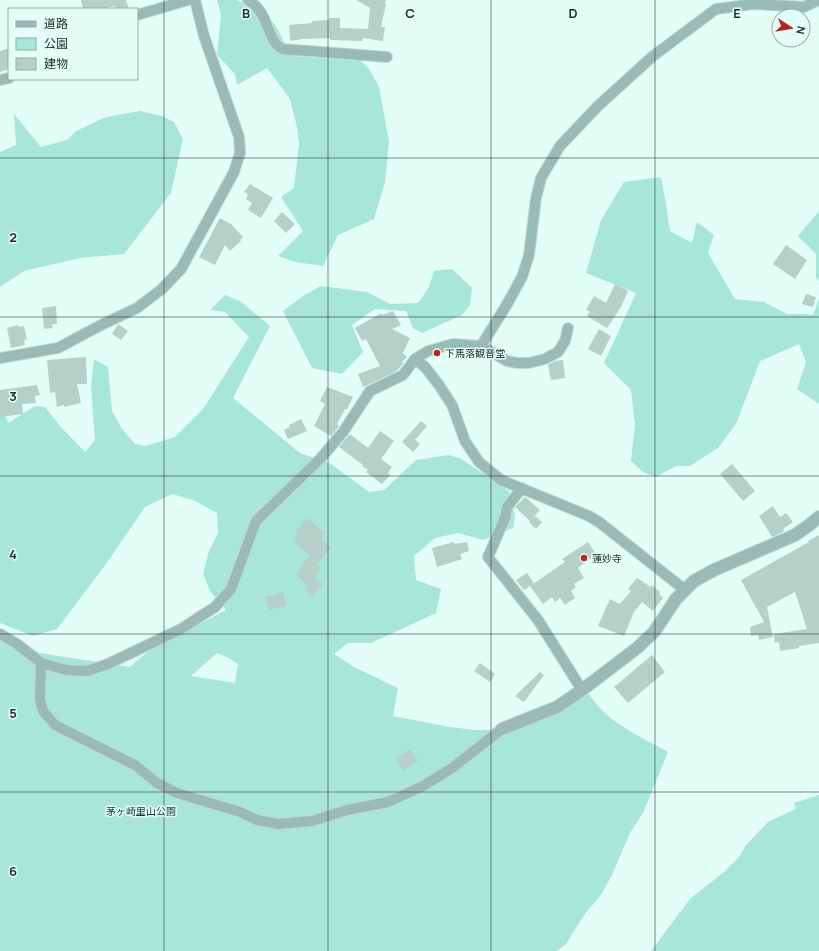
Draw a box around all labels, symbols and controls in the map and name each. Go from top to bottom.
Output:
text: B [242,4,250,22]
text: C [405,4,415,22]
text: D [568,4,578,22]
text: E [733,4,741,22]
legend [8,8,138,80]
north arrow [771,8,811,48]
text: 道路 [44,15,68,32]
text: N [793,25,809,36]
text: 公園 [44,35,68,52]
text: 建物 [44,55,68,72]
text: 2 [9,228,17,246]
place label: 下馬落観音堂 [445,346,505,360]
marker: 下馬落観音堂 [432,348,442,358]
text: 3 [9,387,17,405]
text: 4 [9,545,17,563]
place label: 蓮妙寺 [592,551,622,565]
marker: 蓮妙寺 [579,553,589,563]
text: 5 [9,704,17,722]
park label: 茅ヶ崎里山公園 [106,804,176,818]
text: 6 [9,862,17,880]

